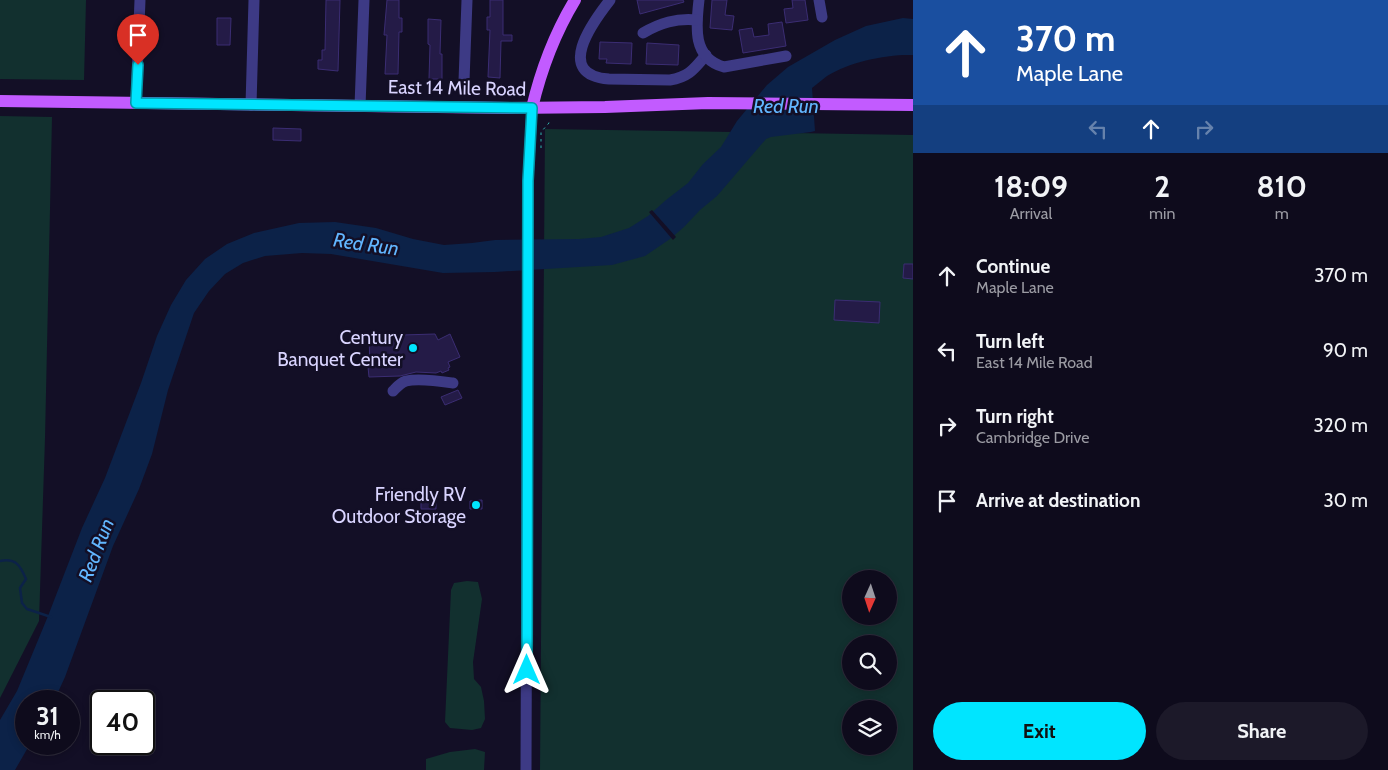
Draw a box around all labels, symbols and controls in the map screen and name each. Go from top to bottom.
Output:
pin [117,14,159,65]
text: 370 m [1016,17,1115,60]
icon: ahead [933,20,998,85]
icon: arrive [124,21,152,49]
text: Maple Lane [1016,60,1123,87]
street label: East 14 Mile Road [388,75,526,101]
water label: Red Run [753,94,819,118]
icon: left [1084,115,1112,143]
icon: ahead [1137,115,1165,143]
icon: right [1190,115,1218,143]
text: 18:09 [994,168,1068,205]
text: 2 [1154,168,1170,205]
text: 810 [1257,168,1307,205]
text: Arrival [1010,204,1052,223]
text: min [1149,204,1175,223]
text: m [1275,204,1289,223]
water label: Red Run [332,228,400,260]
text: Continue [976,255,1050,278]
icon: ahead [933,262,961,290]
text: 370 m [1314,264,1368,287]
text: Maple Lane [976,278,1054,297]
place label: Century Banquet Center [277,326,403,371]
text: Turn left [976,330,1044,353]
icon: left [933,337,961,365]
text: 90 m [1323,339,1368,362]
marker: Century Banquet Center [407,342,419,354]
text: East 14 Mile Road [976,353,1093,372]
text: Turn right [976,405,1054,428]
icon: right [933,412,961,440]
text: 320 m [1314,414,1368,437]
text: Cambridge Drive [976,428,1089,447]
place label: Friendly RV Outdoor Storage [332,483,466,528]
icon: arrive [933,487,961,515]
text: Arrive at destination [976,489,1140,512]
text: 30 m [1324,489,1368,512]
marker: Friendly RV Outdoor Storage [470,499,482,511]
water label: Red Run [73,515,119,585]
north arrow [842,570,898,625]
map controls [842,570,897,755]
button: search [842,635,897,690]
position arrow [500,643,552,695]
speed limit sign: 40 [90,690,155,755]
button: layers [842,700,897,755]
text: 31 [36,701,59,731]
button: Exit [933,702,1146,760]
button: Share [1156,702,1368,760]
text: km/h [34,727,61,742]

